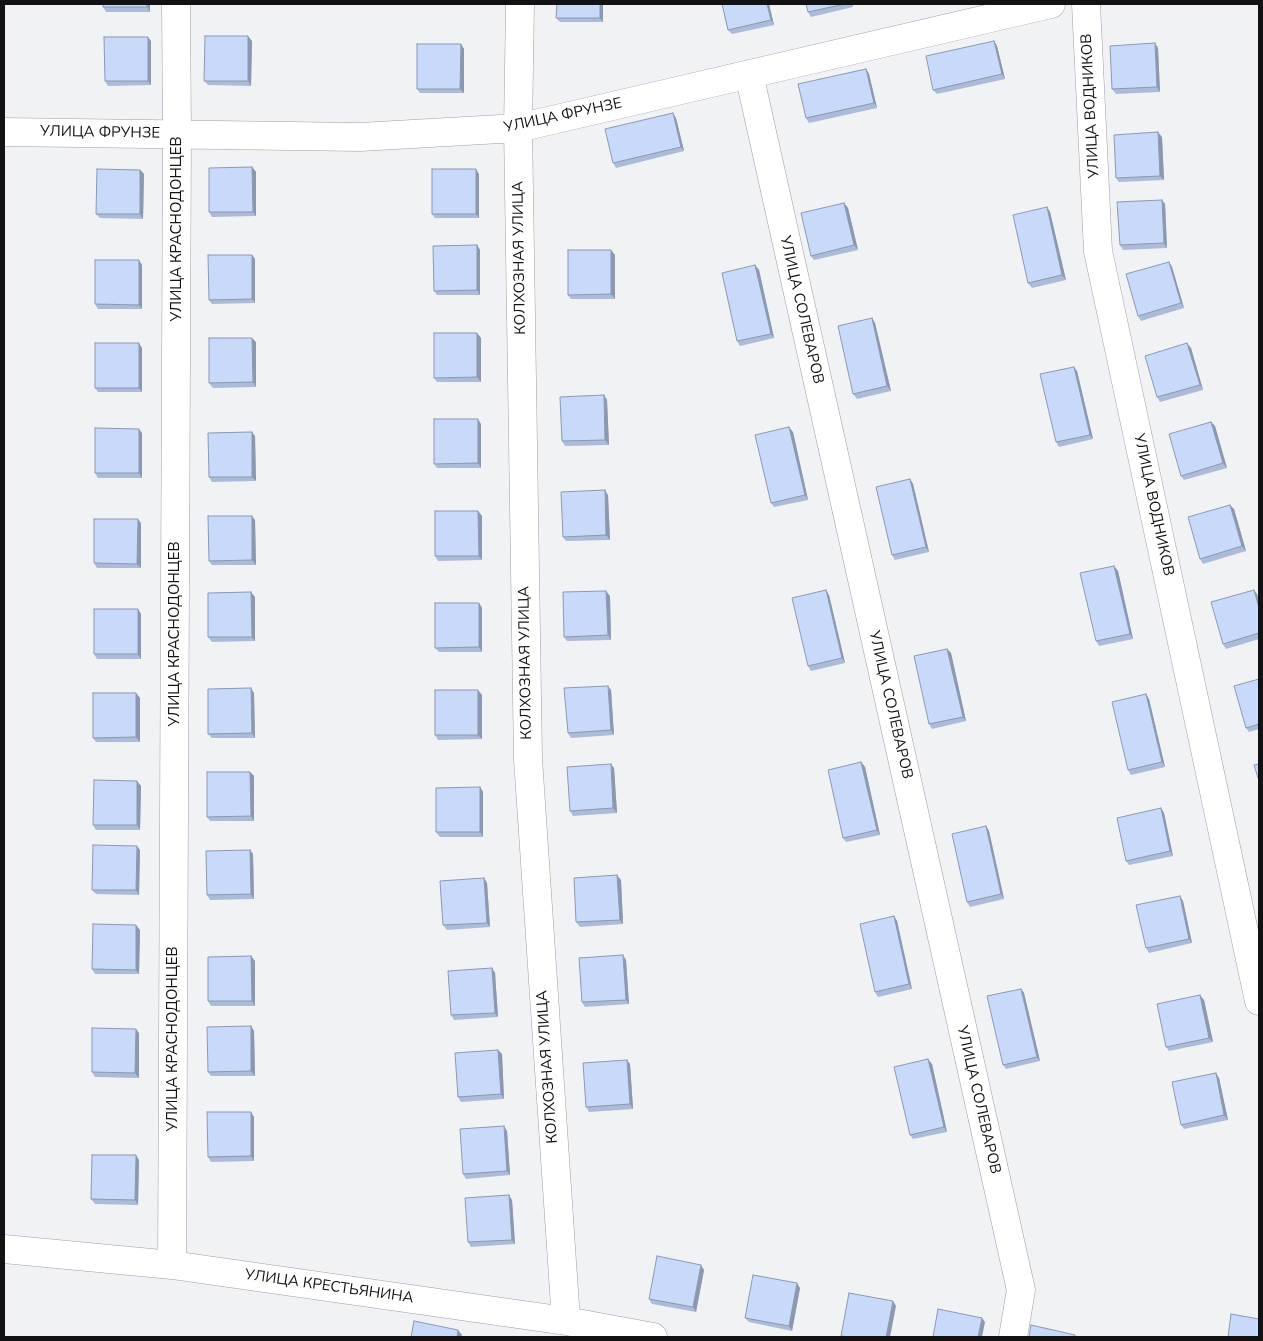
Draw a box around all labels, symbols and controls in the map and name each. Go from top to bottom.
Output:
street label: УЛИЦА ВОДНИКОВ [1078,33,1104,179]
street label: УЛИЦА ФРУНЗЕ [502,95,624,137]
street label: УЛИЦА ФРУНЗЕ [40,123,160,143]
street label: УЛИЦА КРАСНОДОНЦЕВ [168,136,186,322]
street label: КОЛХОЗНАЯ УЛИЦА [510,181,530,335]
street label: УЛИЦА СОЛЕВАРОВ [775,234,827,386]
street label: УЛИЦА ВОДНИКОВ [1129,432,1177,578]
street label: УЛИЦА КРАСНОДОНЦЕВ [166,541,184,727]
street label: КОЛХОЗНАЯ УЛИЦА [516,586,536,740]
street label: УЛИЦА СОЛЕВАРОВ [864,629,916,781]
street label: УЛИЦА КРАСНОДОНЦЕВ [164,946,182,1132]
street label: КОЛХОЗНАЯ УЛИЦА [534,990,562,1144]
street label: УЛИЦА СОЛЕВАРОВ [952,1024,1004,1176]
street label: УЛИЦА КРЕСТЬЯНИНА [244,1266,414,1308]

